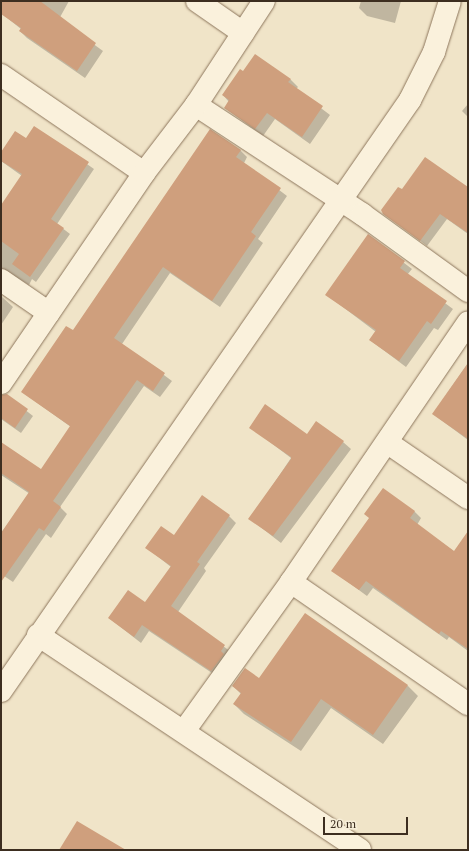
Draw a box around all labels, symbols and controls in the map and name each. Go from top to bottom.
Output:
scale bar [325,809,410,835]
text: 20 m [330,816,356,831]

